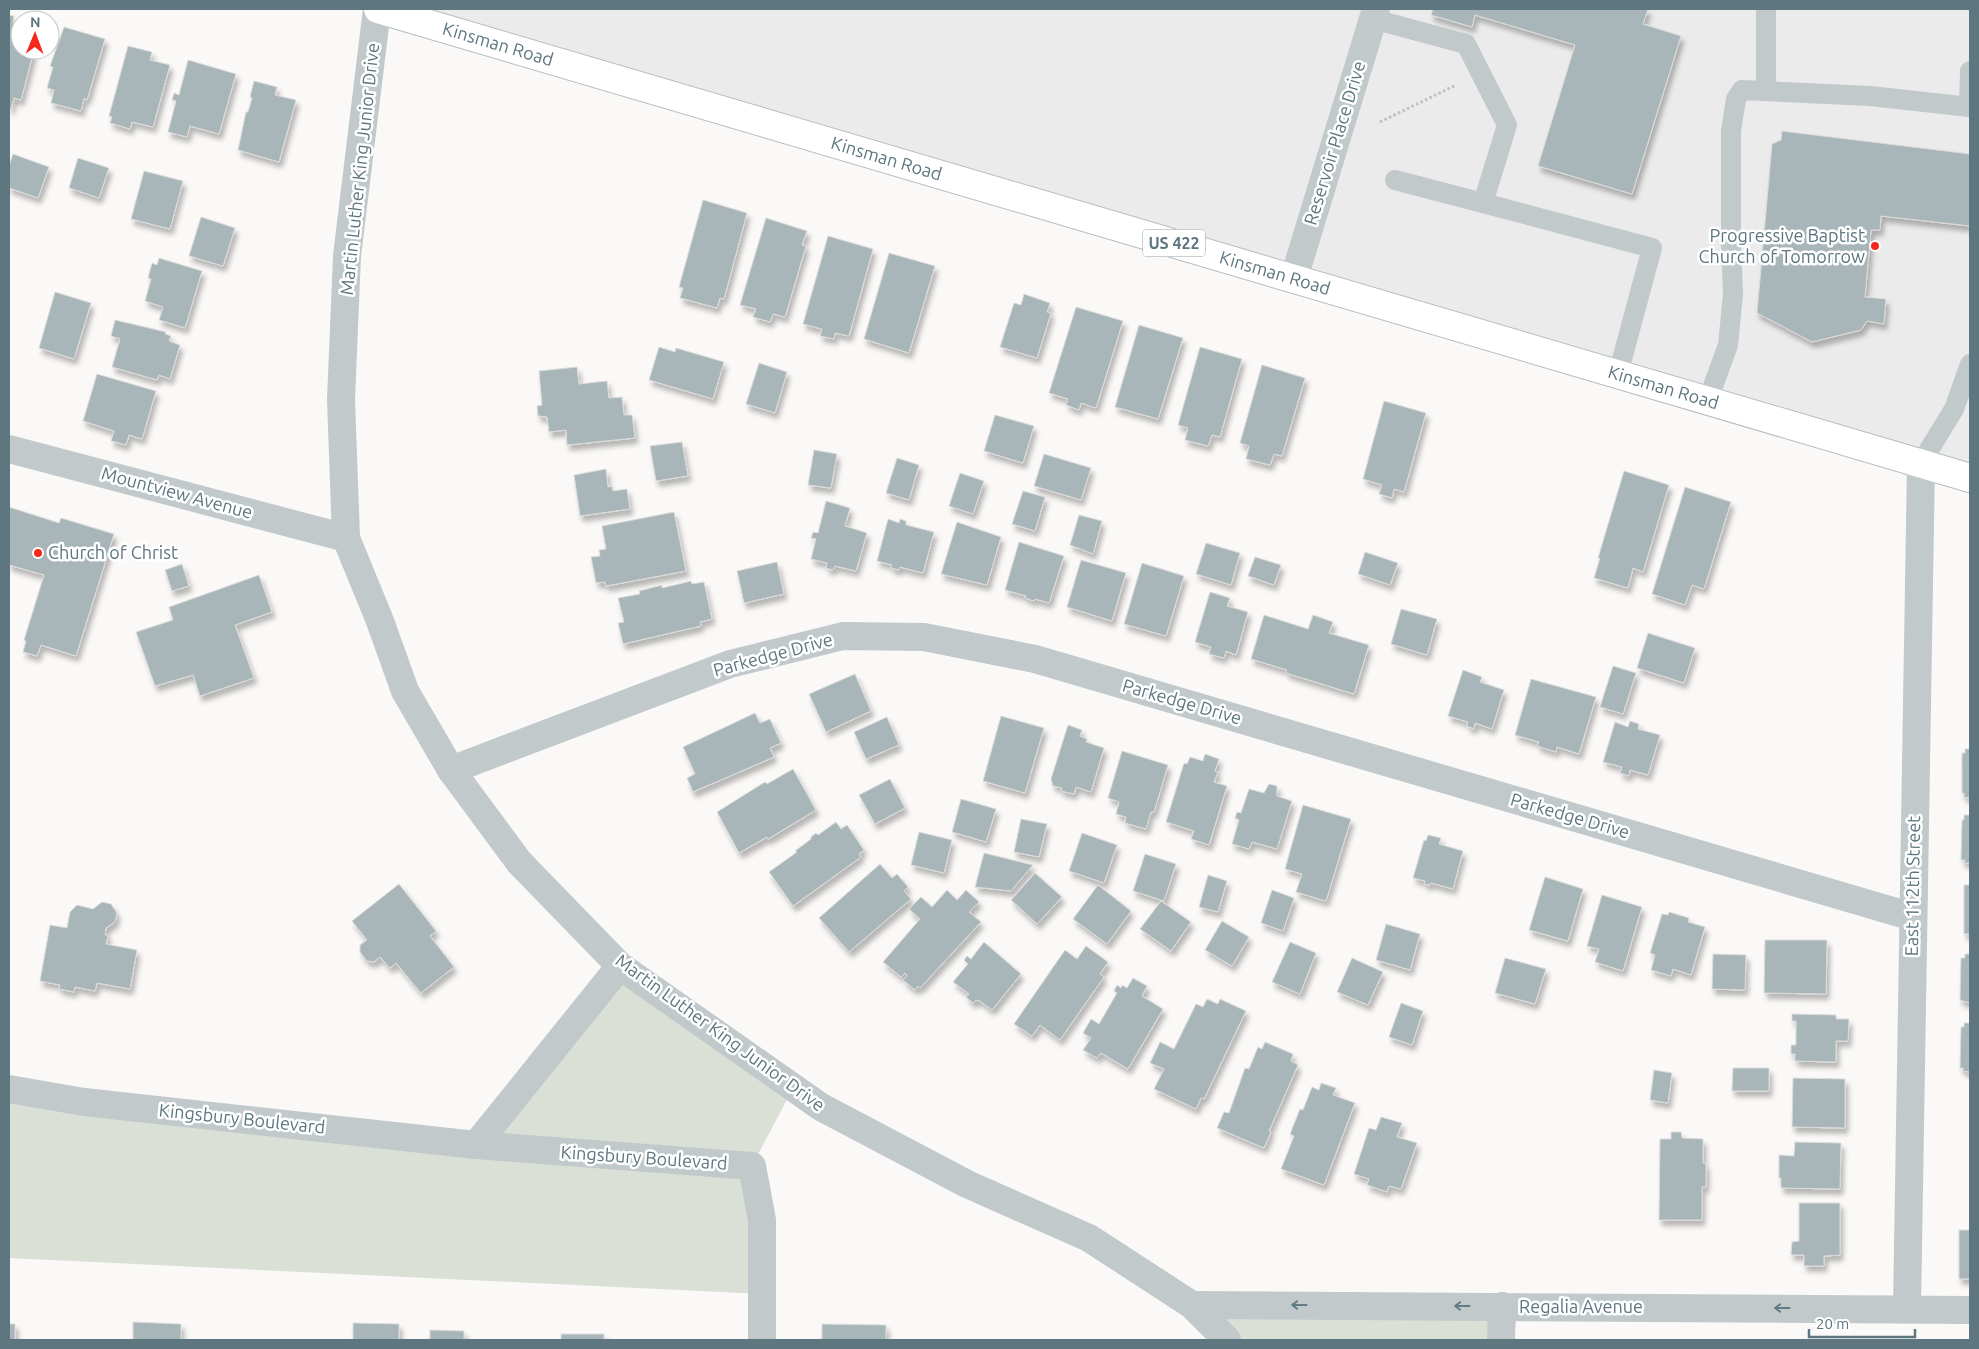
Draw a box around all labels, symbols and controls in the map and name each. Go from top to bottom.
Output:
north arrow [10,10,60,60]
text: N [30,14,41,30]
street label: Kinsman Road [440,18,556,69]
street label: Martin Luther King Junior Drive [336,42,382,296]
street label: Reservoir Place Drive [1300,58,1369,227]
street label: Kinsman Road [829,132,944,184]
place label: Progressive Baptist Church of Tomorrow [1698,225,1865,266]
road number: US 422 [1143,230,1205,256]
marker: Progressive Baptist Church of Tomorrow [1869,240,1881,252]
street label: Kinsman Road [1217,246,1333,298]
street label: Kinsman Road [1606,361,1721,412]
street label: Mountview Avenue [99,462,255,522]
place label: Church of Christ [48,542,178,562]
marker: Church of Christ [32,547,44,559]
street label: Parkedge Drive [711,628,835,680]
street label: Parkedge Drive [1120,674,1244,728]
street label: Parkedge Drive [1508,788,1632,842]
street label: East 112th Street [1901,816,1923,956]
street label: Martin Luther King Junior Drive [612,950,829,1115]
street label: Kingsbury Boulevard [158,1099,326,1137]
street label: Kingsbury Boulevard [560,1141,728,1173]
street label: Regalia Avenue [1519,1296,1643,1316]
one-way arrow [1291,1300,1308,1310]
one-way arrow [1454,1301,1470,1311]
one-way arrow [1774,1303,1790,1313]
scale bar [1809,1306,1915,1338]
text: 20 m [1816,1315,1849,1332]

